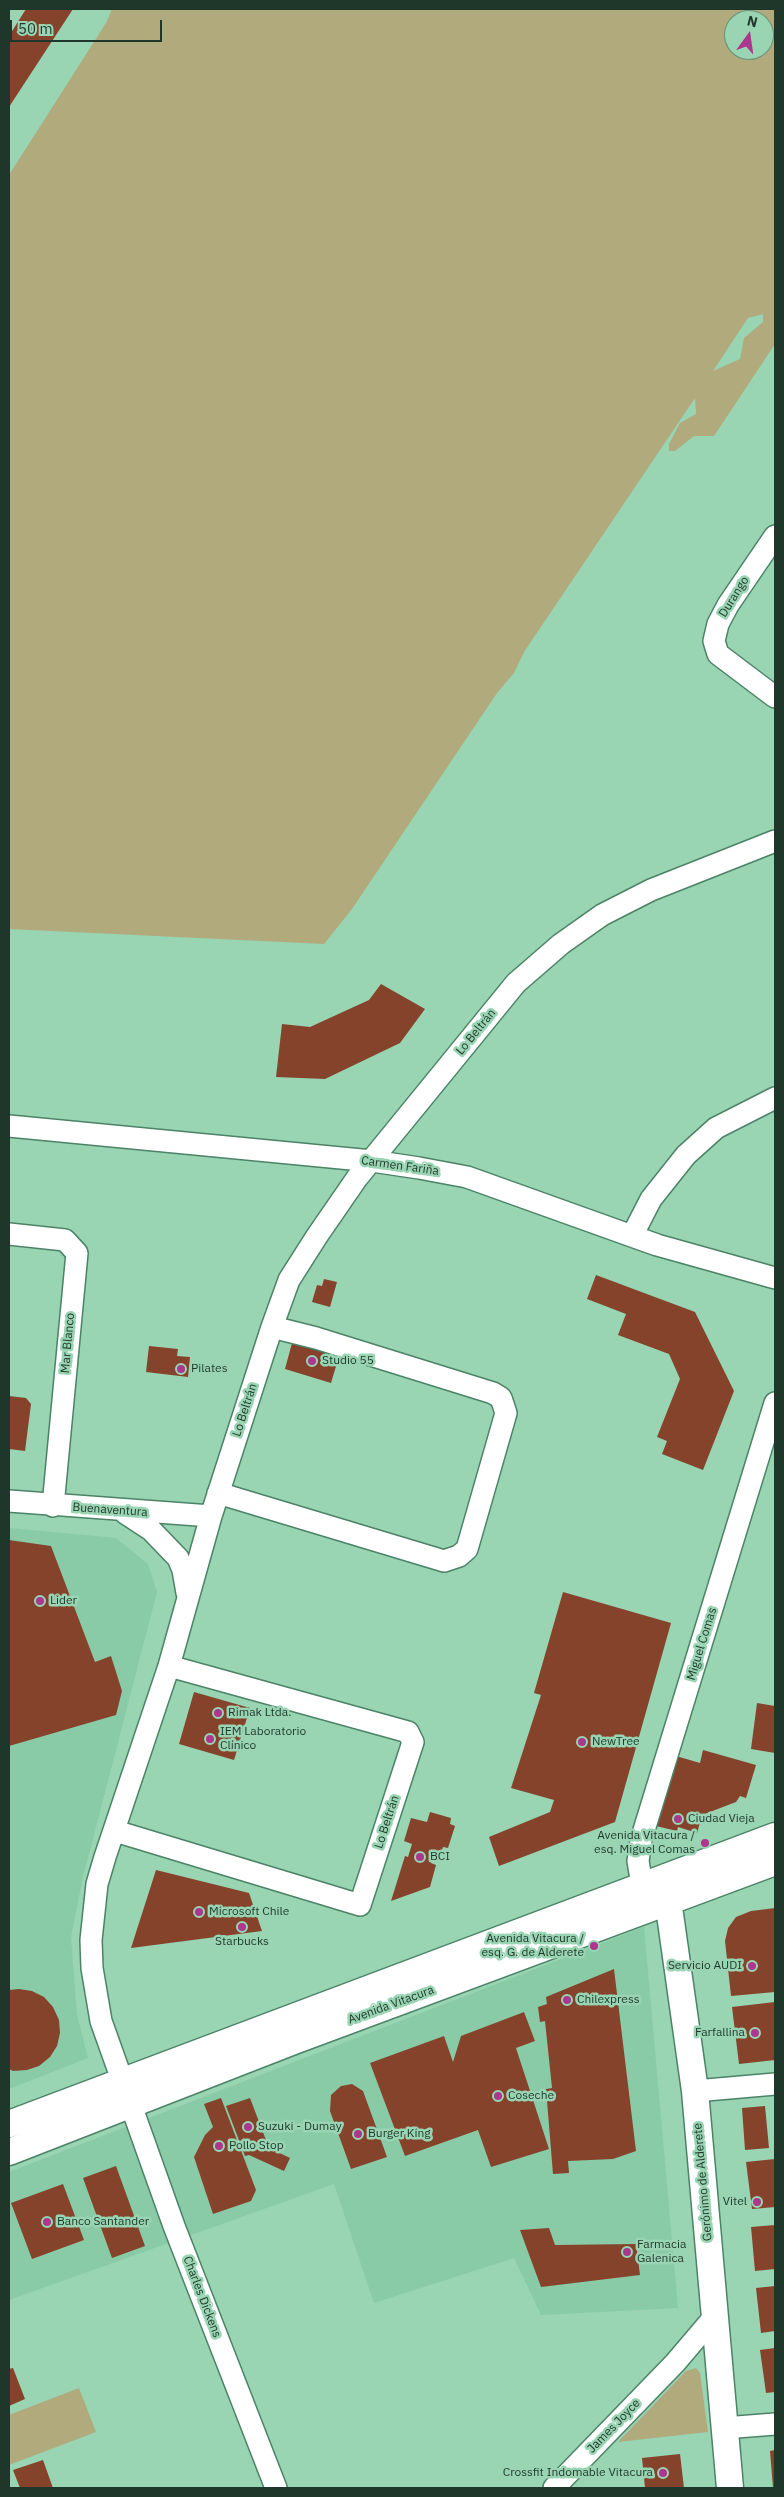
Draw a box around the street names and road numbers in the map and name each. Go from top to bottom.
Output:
street label: Durango [716,574,752,620]
street label: Lo Beltrán [453,1006,499,1058]
street label: Carmen Fariña [360,1153,440,1179]
street label: Mar Blanco [58,1312,78,1374]
street label: Lo Beltrán [230,1382,260,1438]
street label: Buenaventura [72,1500,148,1520]
street label: Miguel Comas [684,1606,720,1682]
street label: Lo Beltrán [372,1794,402,1850]
street label: Avenida Vitacura [346,1983,436,2027]
street label: Gerónimo de Alderete [691,2122,715,2242]
street label: Charles Dickens [180,2254,224,2340]
street label: James Joyce [585,2396,643,2456]

